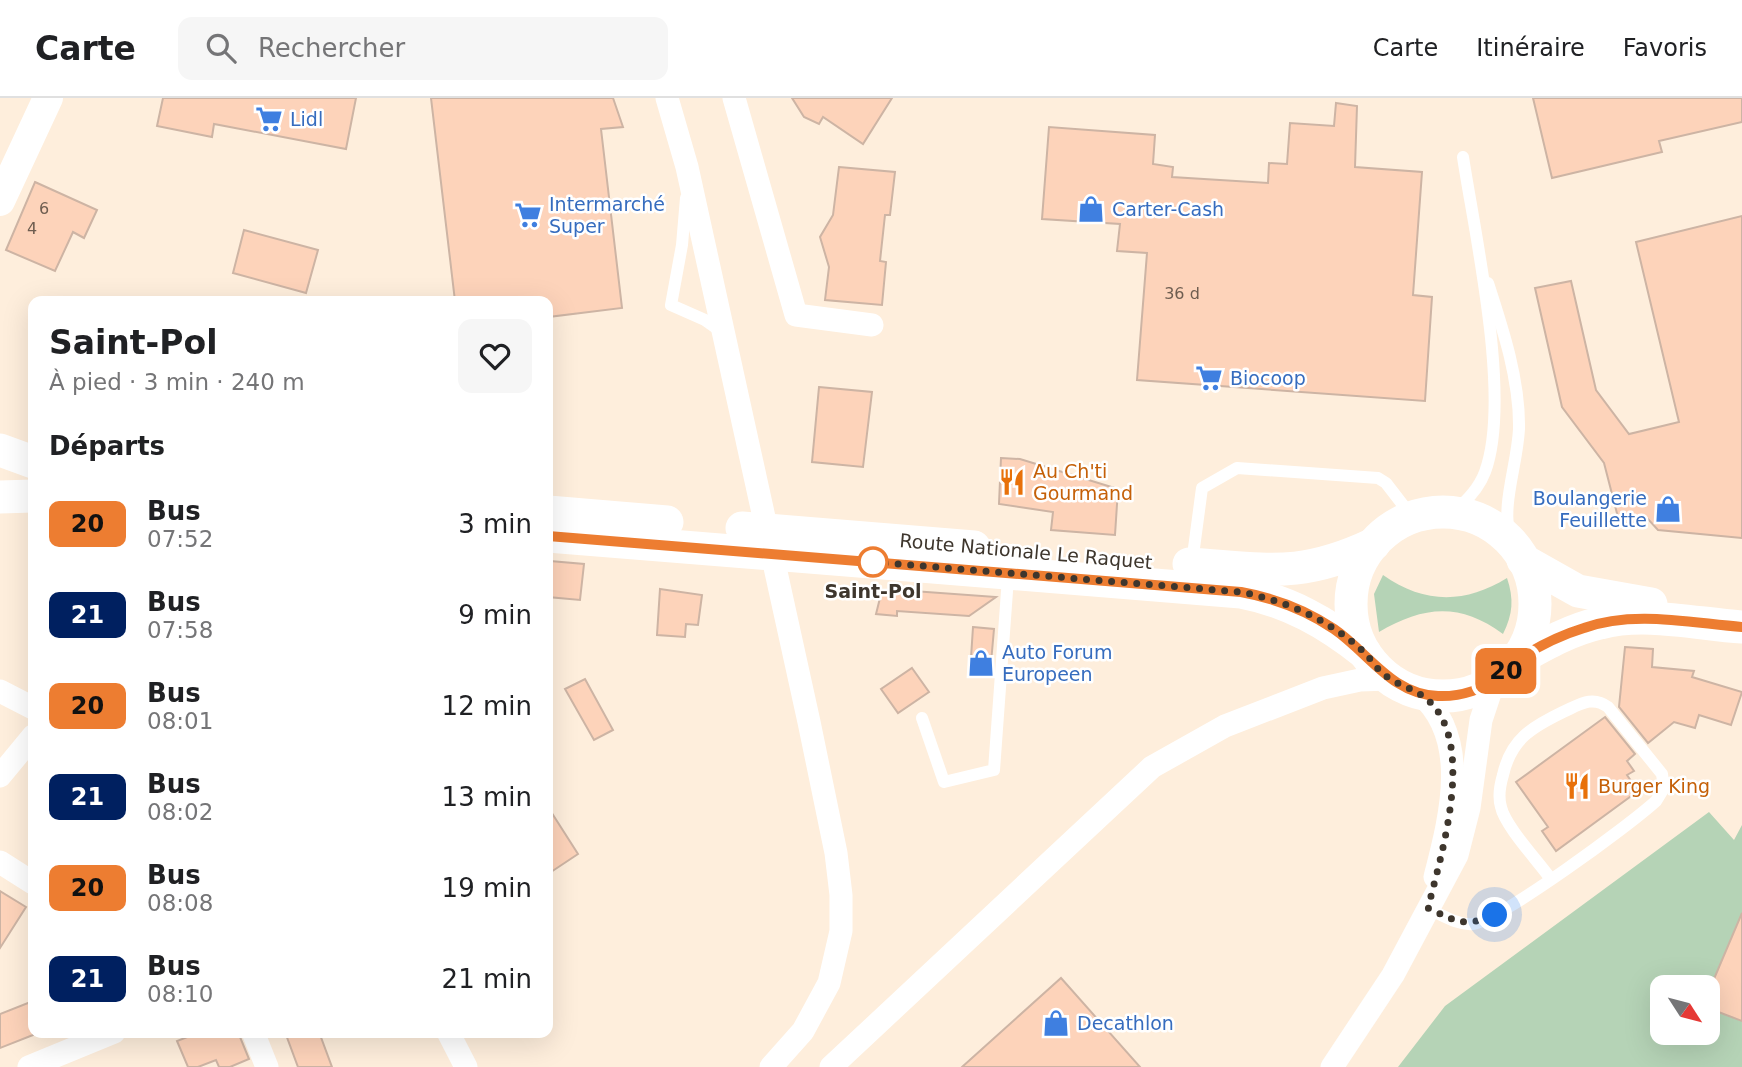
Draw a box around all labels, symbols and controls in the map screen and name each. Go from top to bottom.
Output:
search box [178,17,668,80]
text: Carte [35,29,136,68]
icon: search [202,29,240,67]
text: Rechercher [258,33,405,63]
text: Carte [1373,34,1438,62]
text: Itinéraire [1476,34,1585,62]
text: Favoris [1623,34,1707,62]
supermarket icon: Lidl [254,104,284,134]
place label: Lidl [290,108,323,130]
place label: Intermarché Super [549,193,665,237]
shop icon: Carter-Cash [1076,194,1106,224]
place label: Carter-Cash [1112,198,1224,220]
house number: 6 [39,199,49,218]
supermarket icon: Intermarché Super [513,200,543,230]
house number: 4 [27,219,37,238]
house number: 36 d [1164,284,1200,303]
button: heart [458,319,532,393]
text: Saint-Pol [49,323,217,362]
supermarket icon: Biocoop [1194,363,1224,393]
place label: Biocoop [1230,367,1306,389]
text: À pied · 3 min · 240 m [49,369,305,395]
text: Départs [49,431,165,461]
place label: Au Ch'ti Gourmand [1033,460,1133,504]
restaurant icon: Au Ch'ti Gourmand [997,467,1027,497]
place label: Boulangerie Feuillette [1533,487,1647,531]
shop icon: Boulangerie Feuillette [1653,494,1683,524]
text: Bus [147,496,201,526]
text: 3 min [458,509,532,539]
text: 20 [71,510,104,538]
text: 07:52 [147,526,213,552]
street label: Route Nationale Le Raquet [899,529,1153,573]
marker: Saint-Pol [858,547,888,577]
place label: Saint-Pol [824,580,922,602]
text: Bus [147,587,201,617]
text: 9 min [458,600,532,630]
text: 21 [71,601,104,629]
text: 07:58 [147,617,213,643]
place label: Auto Forum Europeen [1002,641,1112,685]
shop icon: Auto Forum Europeen [966,648,996,678]
line badge: 20 [1474,648,1538,694]
text: 20 [1489,657,1523,685]
text: Bus [147,678,201,708]
text: 12 min [442,691,532,721]
text: 20 [71,692,104,720]
text: 08:01 [147,708,213,734]
text: Bus [147,769,201,799]
restaurant icon: Burger King [1562,771,1592,801]
place label: Burger King [1598,775,1710,797]
text: 13 min [442,782,532,812]
text: 21 [71,783,104,811]
text: 08:02 [147,799,213,825]
text: Bus [147,860,201,890]
text: 19 min [442,873,532,903]
text: 20 [71,874,104,902]
text: 08:08 [147,890,213,916]
your location [1477,897,1512,932]
text: Bus [147,951,201,981]
text: 21 min [442,964,532,994]
text: 21 [71,965,104,993]
north arrow [1650,975,1720,1045]
map controls [1650,975,1720,1045]
text: 08:10 [147,981,213,1007]
shop icon: Decathlon [1041,1008,1071,1038]
place label: Decathlon [1077,1012,1174,1034]

